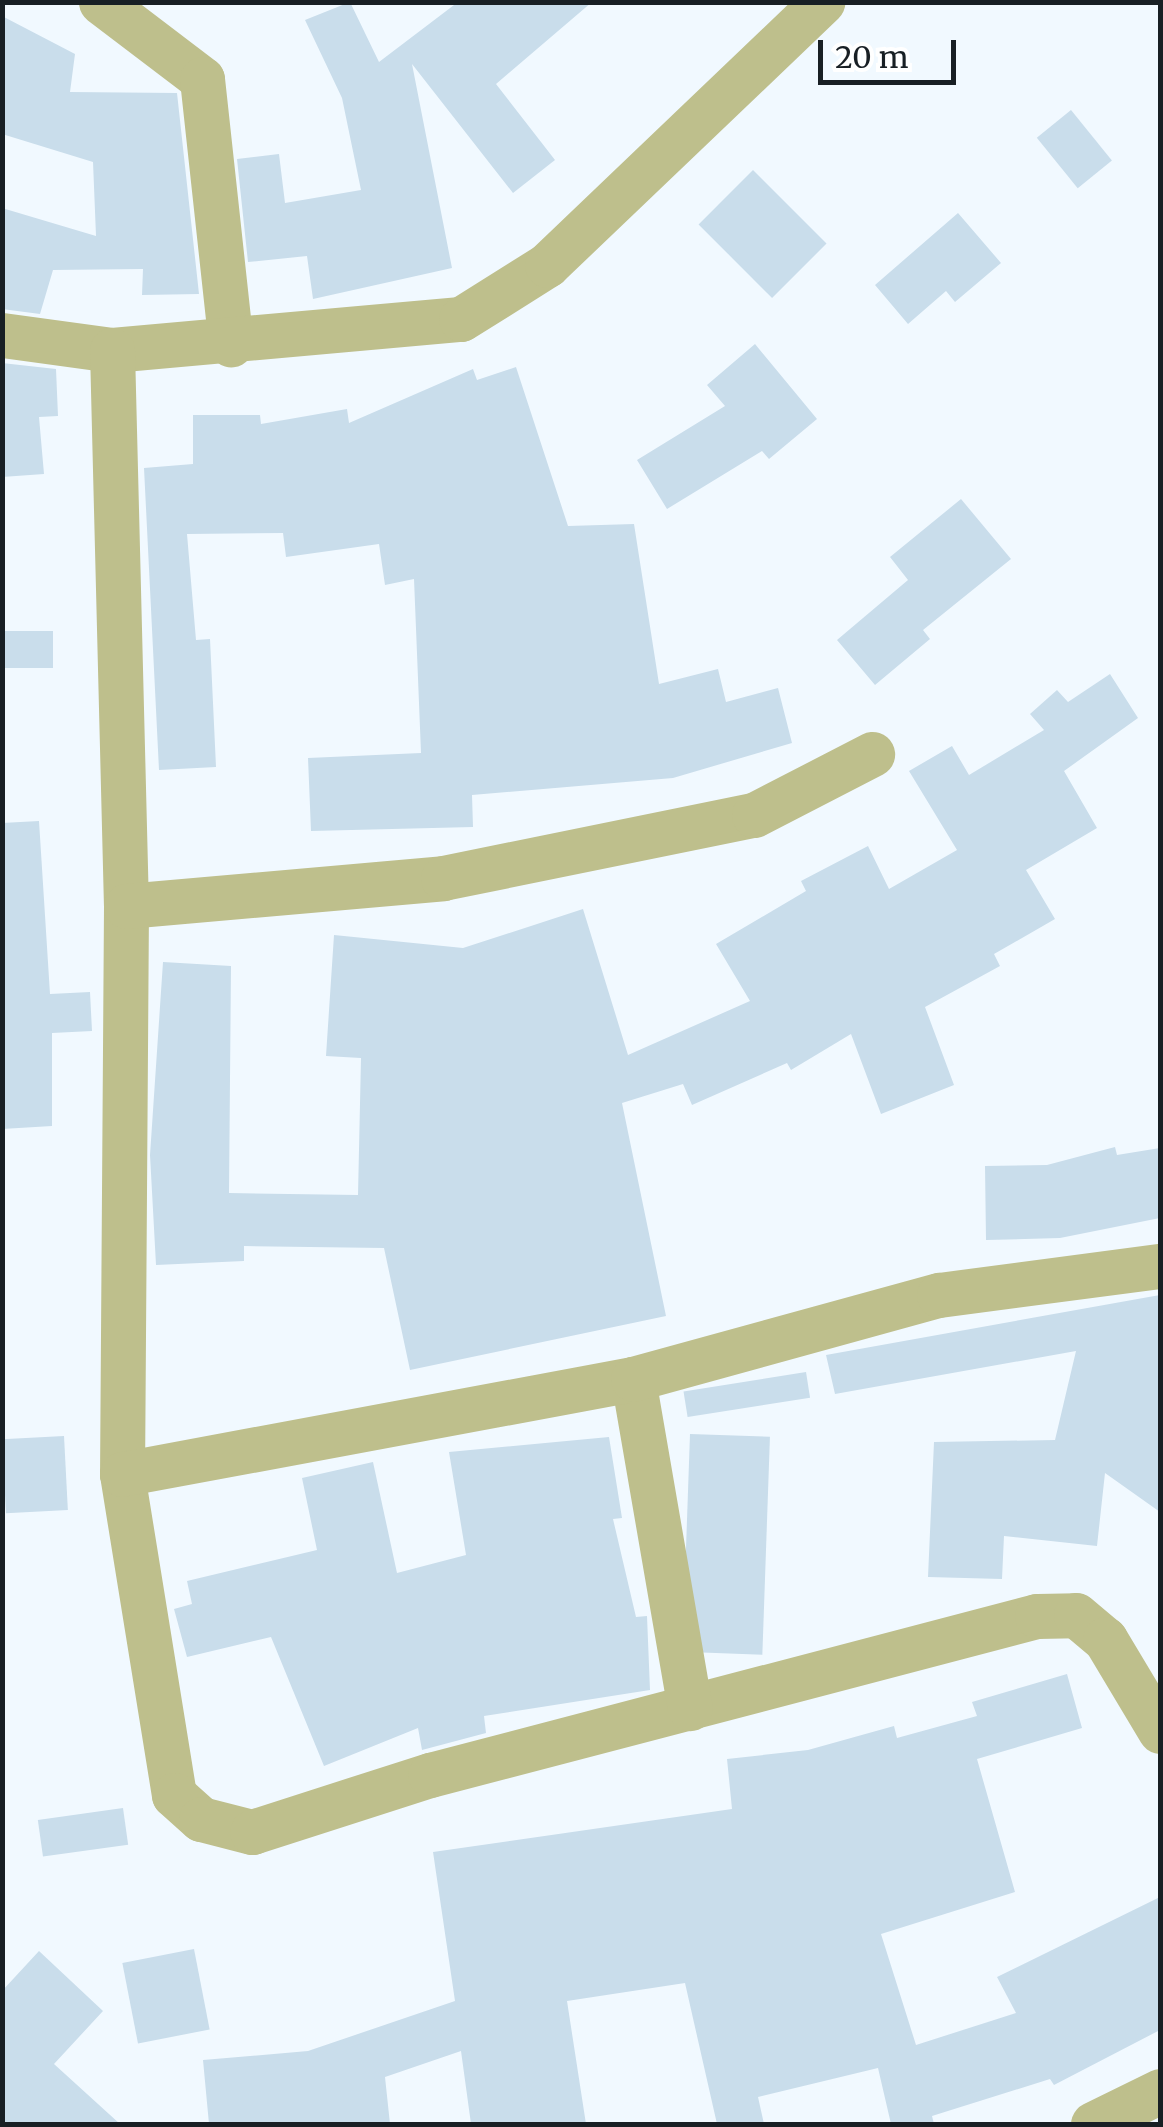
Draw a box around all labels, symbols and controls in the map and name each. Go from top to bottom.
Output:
scale bar [823,20,960,82]
text: 20 m [835,38,908,76]

